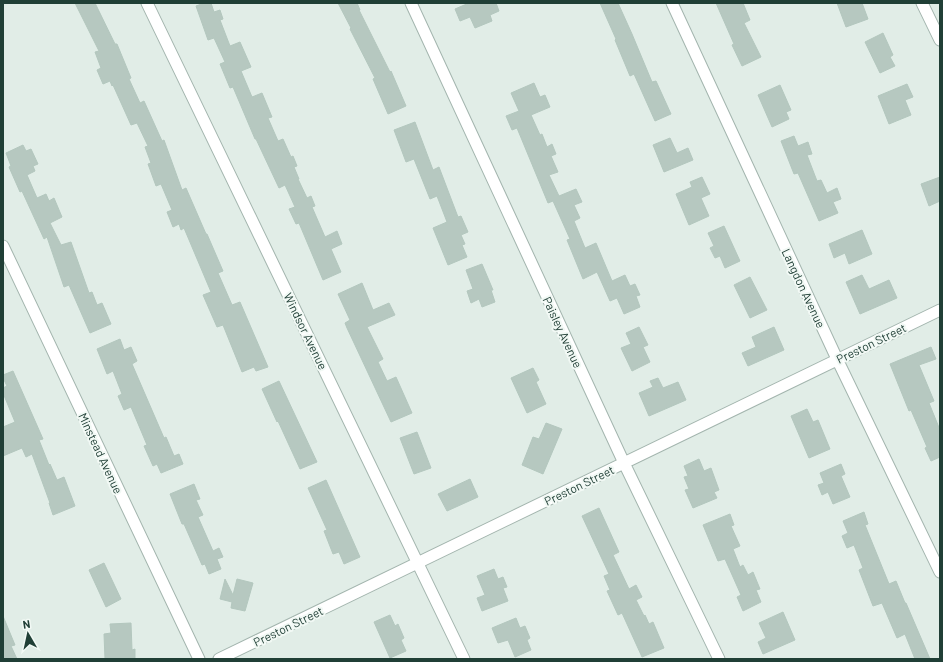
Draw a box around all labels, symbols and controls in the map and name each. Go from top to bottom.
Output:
street label: Langdon Avenue [779,246,829,330]
street label: Windsor Avenue [281,290,331,372]
street label: Paisley Avenue [540,294,586,370]
street label: Preston Street [834,320,908,366]
street label: Minstead Avenue [76,410,126,496]
street label: Preston Street [542,462,616,508]
street label: Preston Street [251,603,325,649]
north arrow [8,614,48,654]
text: N [22,617,31,631]

